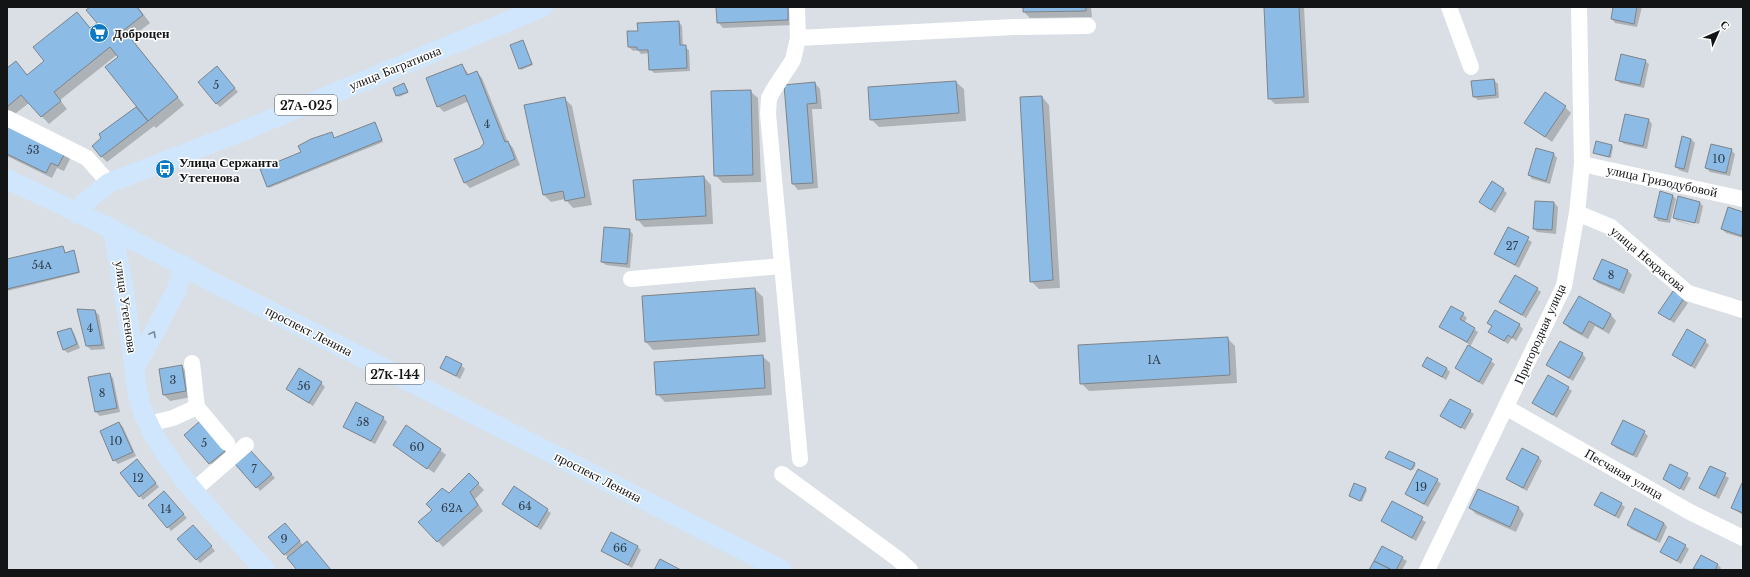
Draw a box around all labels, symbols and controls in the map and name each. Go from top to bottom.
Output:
north arrow [1698,12,1738,52]
text: С [1717,17,1733,33]
supermarket icon: Доброцен [88,22,110,44]
place label: Доброцен [113,25,170,42]
street label: улица Багратиона [346,42,444,94]
house number: 5 [213,78,219,92]
road number: 27А-025 [275,95,337,115]
house number: 4 [484,117,490,131]
house number: 53 [26,143,40,157]
house number: 10 [1713,152,1726,166]
place label: Улица Сержанта Утегенова [179,154,279,186]
bus stop icon: Улица Сержанта Утегенова [154,158,176,180]
street label: улица Гризодубовой [1605,161,1719,201]
street label: улица Некрасова [1607,222,1689,296]
house number: 27 [1506,239,1519,253]
house number: 54А [32,258,52,272]
street label: улица Утегенова [111,260,141,354]
house number: 8 [1608,268,1614,282]
street label: Пригородная улица [1510,281,1570,387]
street label: проспект Ленина [263,302,356,360]
house number: 4 [87,321,93,335]
one-way arrow [148,331,156,338]
house number: 1A [1147,353,1161,367]
road number: 27К-144 [366,364,424,384]
house number: 3 [170,373,177,387]
house number: 56 [297,379,311,393]
house number: 8 [99,386,105,400]
house number: 58 [357,415,369,429]
house number: 10 [110,434,123,448]
house number: 5 [201,436,207,450]
house number: 60 [410,440,425,454]
street label: Песчаная улица [1582,445,1666,503]
street label: проспект Ленина [552,448,645,506]
house number: 7 [251,462,257,476]
house number: 12 [132,471,144,485]
house number: 19 [1415,480,1427,494]
house number: 64 [518,499,532,513]
house number: 62А [441,501,463,515]
house number: 14 [160,502,172,516]
house number: 9 [280,532,288,546]
house number: 66 [613,541,627,555]

